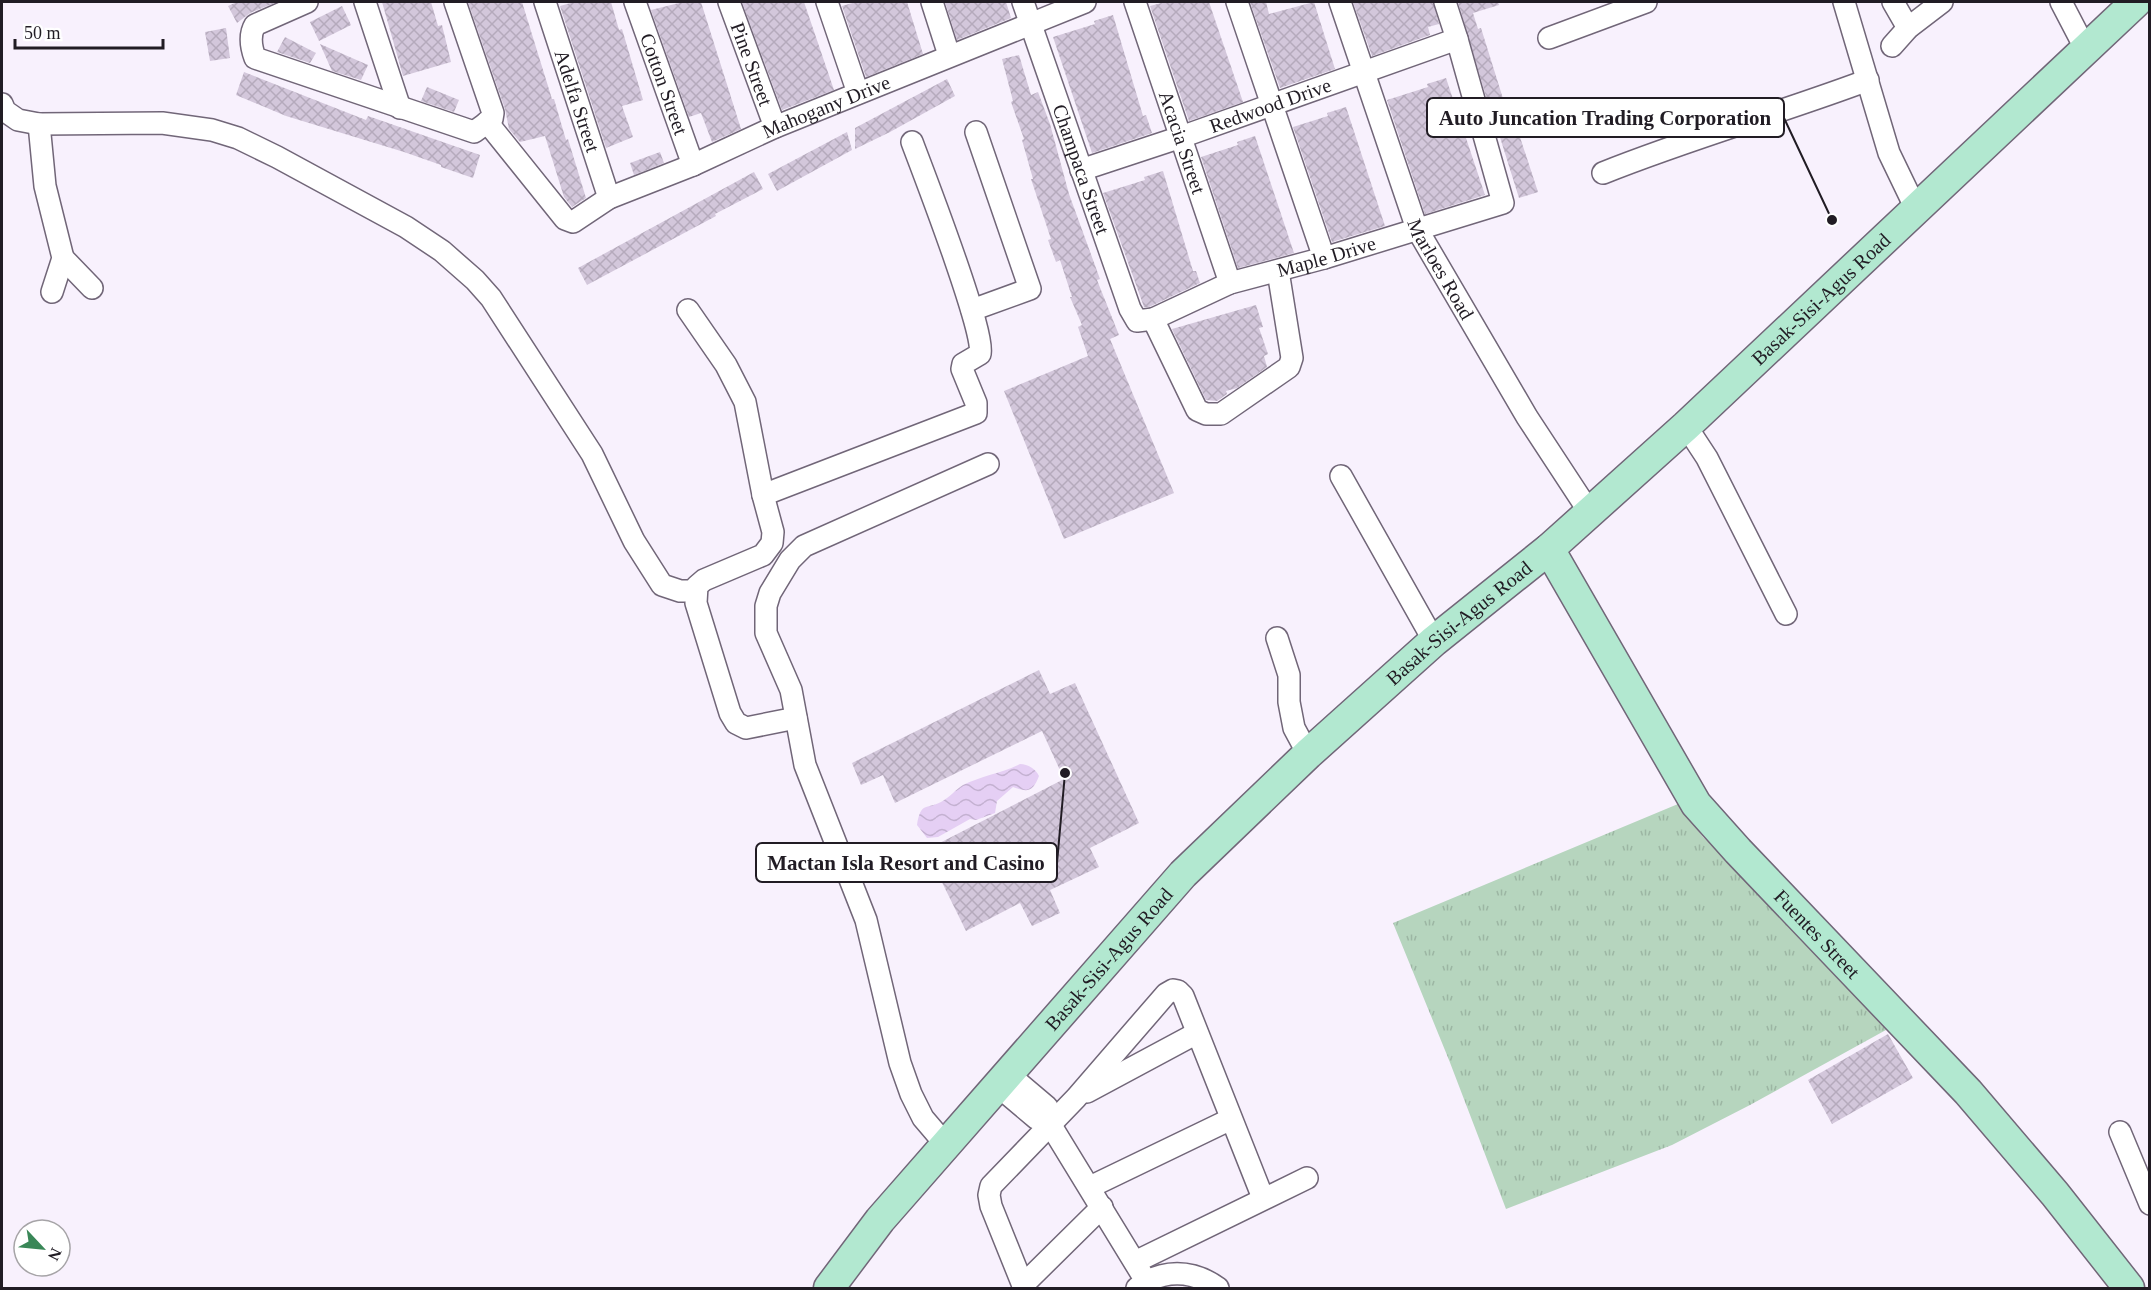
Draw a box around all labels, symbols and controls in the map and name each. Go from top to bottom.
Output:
scale bar [15,12,164,50]
street label: Pine Street [726,19,777,109]
text: 50 m [24,23,61,43]
street label: Cotton Street [636,30,692,138]
street label: Adelfa Street [550,47,604,155]
street label: Mahogany Drive [759,71,893,142]
street label: Redwood Drive [1207,74,1334,137]
street label: Acacia Street [1155,88,1210,197]
callout: Auto Juncation Trading Corporation [1427,98,1784,137]
street label: Champaca Street [1048,101,1114,237]
text: Auto Juncation Trading Corporation [1439,106,1771,130]
street label: Marloes Road [1403,216,1478,323]
street label: Basak-Sisi-Agus Road [1747,229,1894,369]
street label: Maple Drive [1275,232,1378,281]
street label: Basak-Sisi-Agus Road [1382,557,1536,689]
callout: Mactan Isla Resort and Casino [756,843,1057,882]
text: Mactan Isla Resort and Casino [767,851,1045,875]
street label: Basak-Sisi-Agus Road [1040,883,1177,1035]
street label: Fuentes Street [1770,885,1865,983]
north arrow [12,1218,72,1278]
text: N [45,1245,65,1264]

